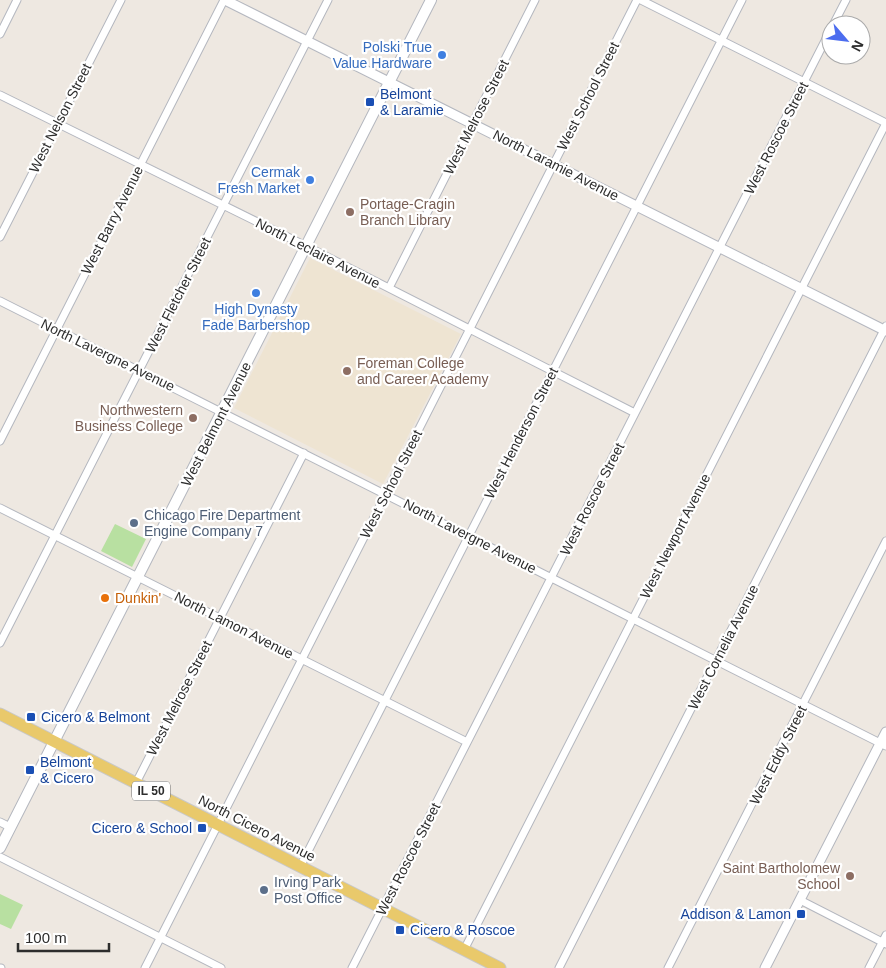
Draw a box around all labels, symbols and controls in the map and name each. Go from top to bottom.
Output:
north arrow [821,15,871,65]
text: N [848,38,867,54]
place label: Polski True Value Hardware [333,39,432,71]
street label: West School Street [554,39,622,153]
marker: Polski True Value Hardware [436,49,448,61]
street label: West Melrose Street [440,57,512,177]
street label: West Nelson Street [26,61,94,175]
street label: West Roscoe Street [741,79,811,197]
place label: Belmont & Laramie [380,86,444,118]
marker: Belmont & Laramie [364,96,376,108]
street label: North Laramie Avenue [490,126,622,204]
street label: West Barry Avenue [78,163,146,277]
place label: Cermak Fresh Market [218,164,301,196]
marker: Cermak Fresh Market [304,174,316,186]
place label: Portage-Cragin Branch Library [360,196,455,228]
marker: Portage-Cragin Branch Library [344,206,356,218]
street label: North Leclaire Avenue [253,215,383,291]
street label: West Fletcher Street [142,235,214,355]
marker: High Dynasty Fade Barbershop [250,287,262,299]
place label: High Dynasty Fade Barbershop [202,301,310,333]
street label: North Lavergne Avenue [38,316,178,394]
place label: Foreman College and Career Academy [357,355,489,387]
street label: West Belmont Avenue [178,359,254,489]
marker: Foreman College and Career Academy [341,365,353,377]
street label: West Henderson Street [481,365,561,501]
place label: Northwestern Business College [75,402,183,434]
marker: Northwestern Business College [187,412,199,424]
street label: West School Street [357,427,425,541]
street label: West Roscoe Street [557,440,627,558]
street label: West Newport Avenue [637,471,714,601]
street label: North Lavergne Avenue [401,496,539,577]
place label: Chicago Fire Department Engine Company 7 [144,507,301,539]
marker: Chicago Fire Department Engine Company 7 [128,517,140,529]
street label: West Cornelia Avenue [685,582,762,712]
street label: North Lamon Avenue [172,588,296,662]
place label: Dunkin' [115,590,161,606]
marker: Dunkin' [99,592,111,604]
street label: West Melrose Street [143,638,215,758]
street label: West Eddy Street [746,703,810,807]
place label: Cicero & Belmont [41,709,150,725]
marker: Cicero & Belmont [25,711,37,723]
place label: Belmont & Cicero [40,754,94,786]
marker: Belmont & Cicero [24,764,36,776]
road number: IL 50 [132,781,170,800]
street label: North Cicero Avenue [196,792,318,864]
street label: West Roscoe Street [373,800,443,918]
place label: Cicero & School [92,820,192,836]
marker: Cicero & School [196,822,208,834]
place label: Saint Bartholomew School [722,860,841,892]
marker: Saint Bartholomew School [844,870,856,882]
place label: Irving Park Post Office [274,874,342,906]
marker: Irving Park Post Office [258,884,270,896]
place label: Addison & Lamon [680,906,791,922]
marker: Addison & Lamon [795,908,807,920]
scale bar [18,920,109,952]
place label: Cicero & Roscoe [410,922,515,938]
marker: Cicero & Roscoe [394,924,406,936]
text: 100 m [25,929,67,946]

